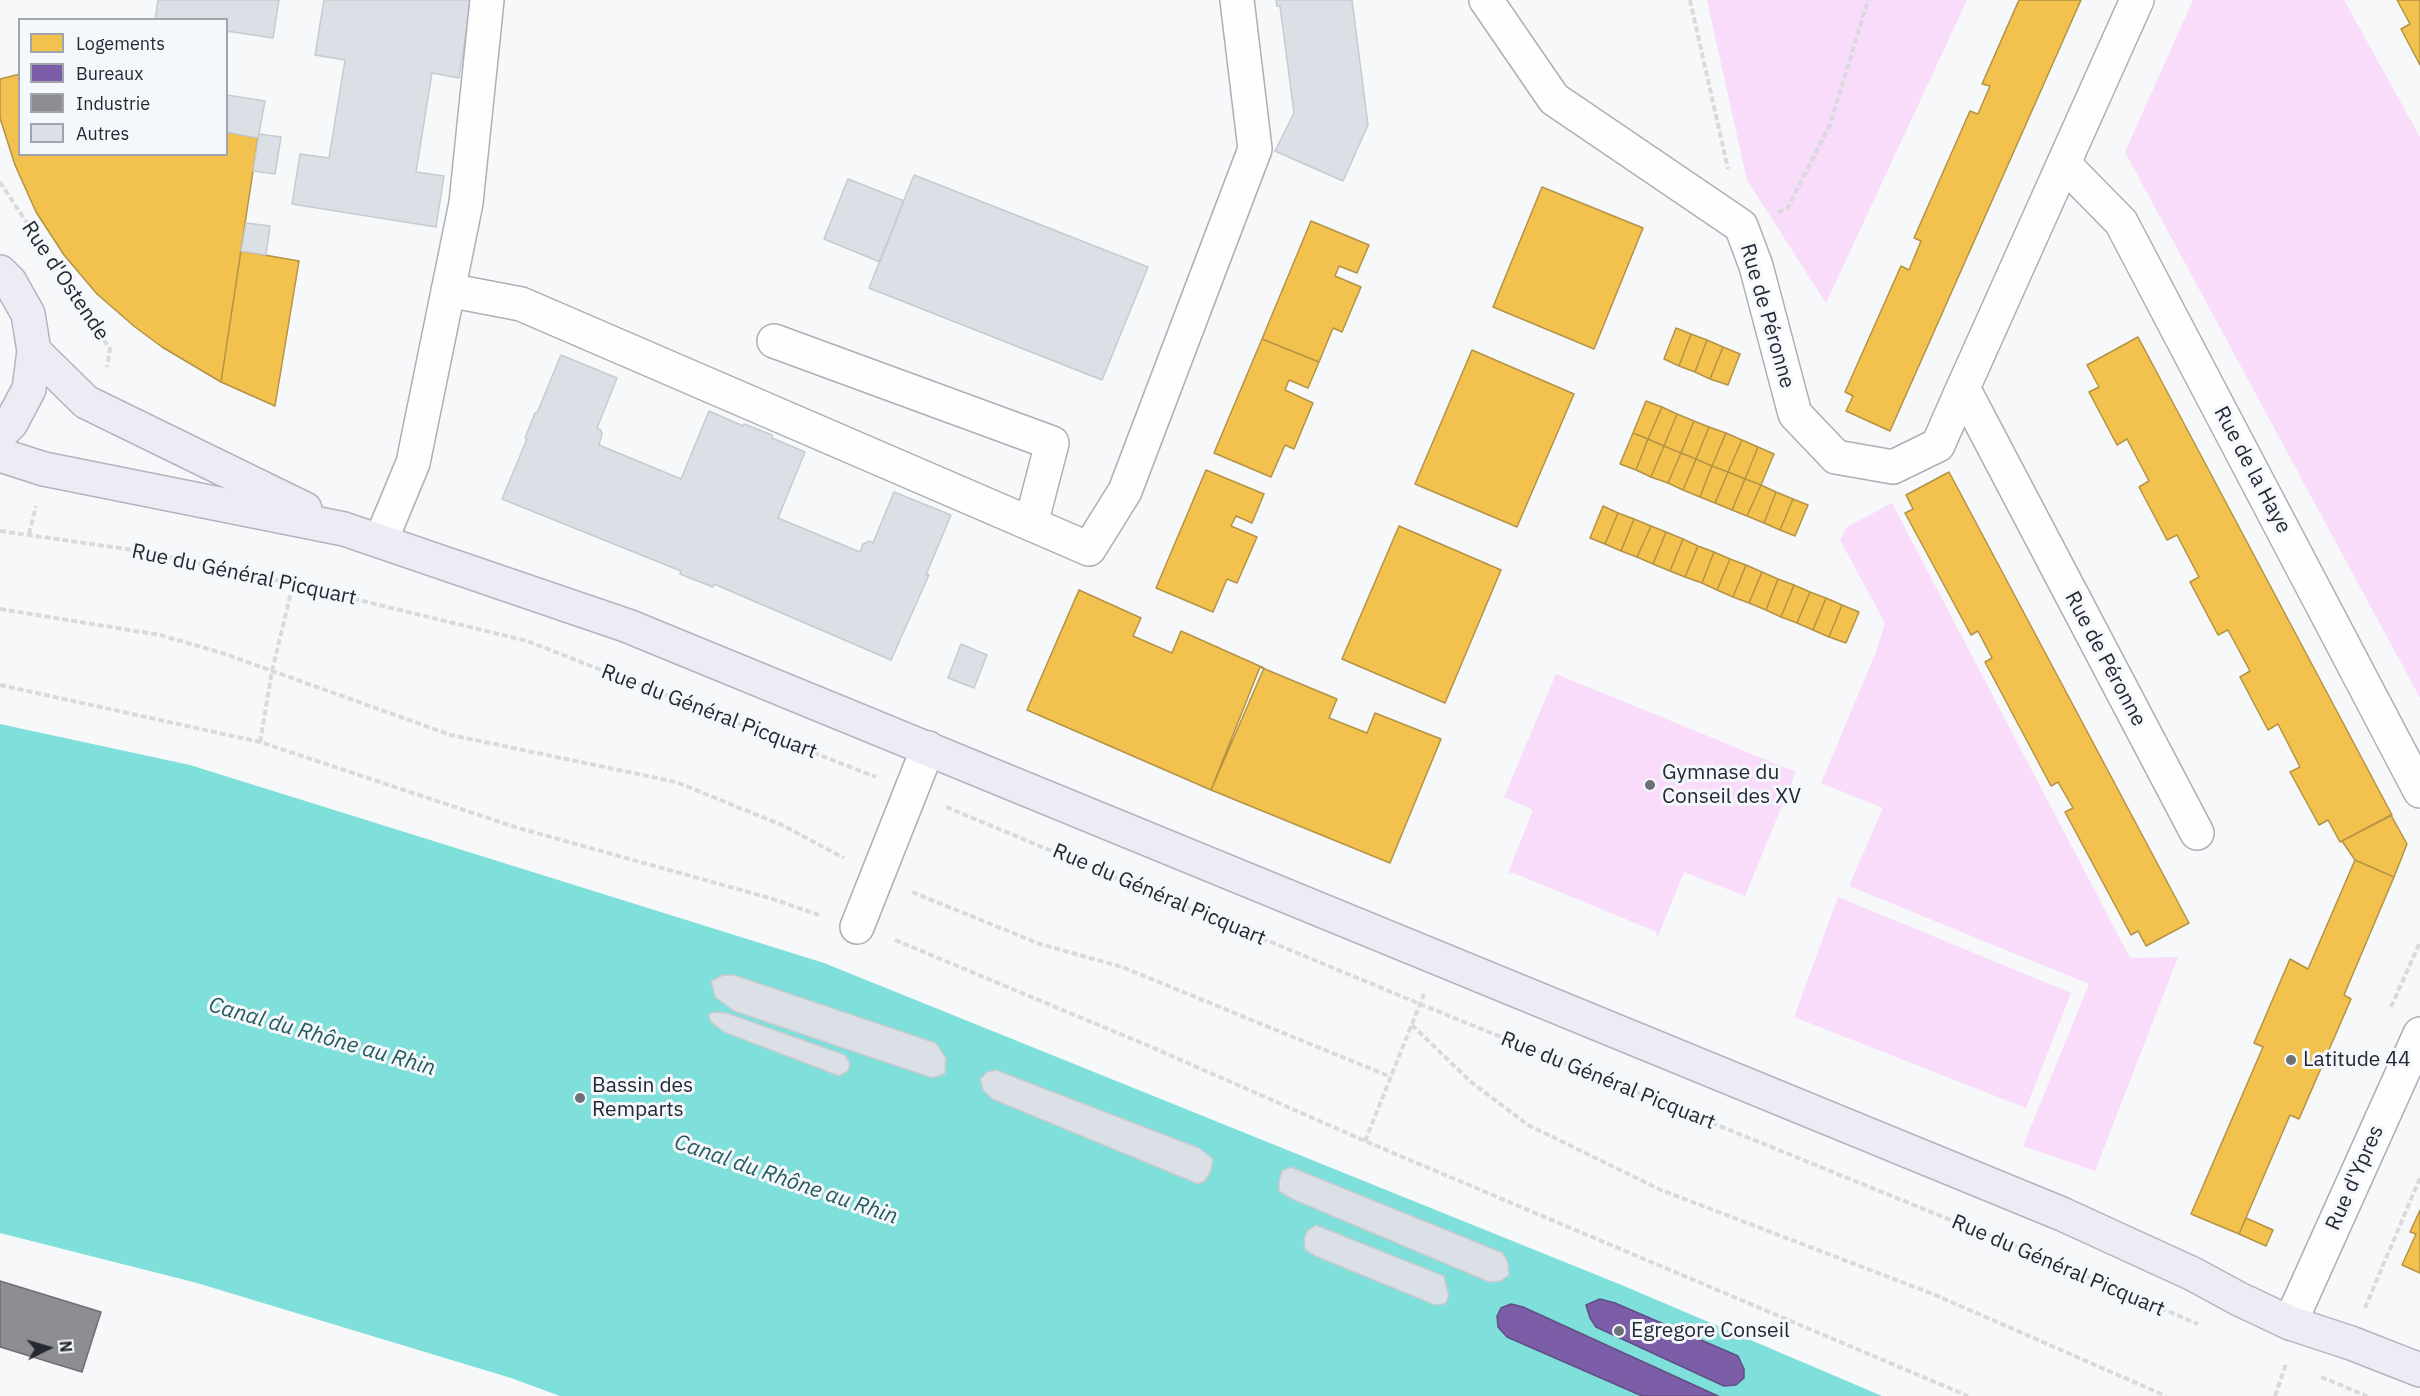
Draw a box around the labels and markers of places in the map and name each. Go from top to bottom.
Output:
place label: Gymnase du Conseil des XV [1662,760,1801,810]
marker: Gymnase du Conseil des XV [1643,778,1657,792]
place label: Latitude 44 [2303,1047,2410,1073]
marker: Latitude 44 [2284,1053,2298,1067]
place label: Bassin des Remparts [592,1073,693,1123]
marker: Bassin des Remparts [573,1091,587,1105]
place label: Egregore Conseil [1631,1318,1790,1344]
marker: Egregore Conseil [1612,1324,1626,1338]

